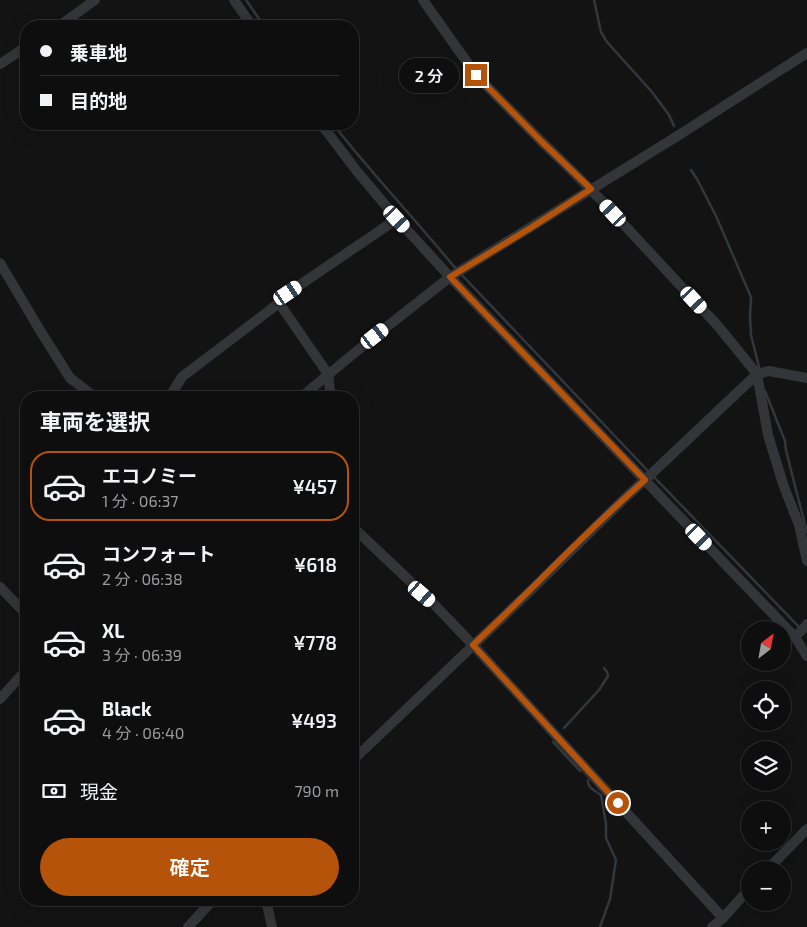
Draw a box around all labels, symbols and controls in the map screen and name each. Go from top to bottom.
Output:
text: 乗車地 [70,41,127,64]
callout: 2 分 [398,58,458,92]
route end [465,64,487,86]
text: 2 分 [415,66,443,85]
text: 目的地 [70,89,127,112]
car [597,197,628,229]
car [381,203,412,235]
car [271,278,304,308]
car [678,284,709,316]
car [358,321,391,351]
text: 車両を選択 [40,408,150,434]
icon: car [42,464,87,509]
text: エコノミー [102,464,197,487]
text: ¥457 [293,475,337,498]
text: 1 分 · 06:37 [102,491,179,510]
car [683,521,714,553]
icon: car [42,542,87,587]
text: コンフォート [102,542,215,565]
text: ¥618 [294,553,337,576]
text: 2 分 · 06:38 [102,569,183,588]
car [405,578,438,610]
text: XL [102,619,124,642]
icon: car [42,620,87,665]
north arrow [741,621,791,671]
map controls [741,621,791,911]
text: ¥778 [293,631,337,654]
text: 3 分 · 06:39 [102,645,182,664]
button: locate [741,681,791,731]
text: Black [102,697,152,720]
icon: car [42,698,87,743]
text: ¥493 [291,709,337,732]
text: 4 分 · 06:40 [102,723,184,742]
button: layers [741,741,791,791]
icon: cash [40,777,68,805]
text: 現金 [80,780,118,803]
text: 790 m [294,781,339,800]
route start [607,792,629,814]
button: + [741,801,791,851]
button: 確定 [40,838,339,896]
button: − [741,861,791,911]

